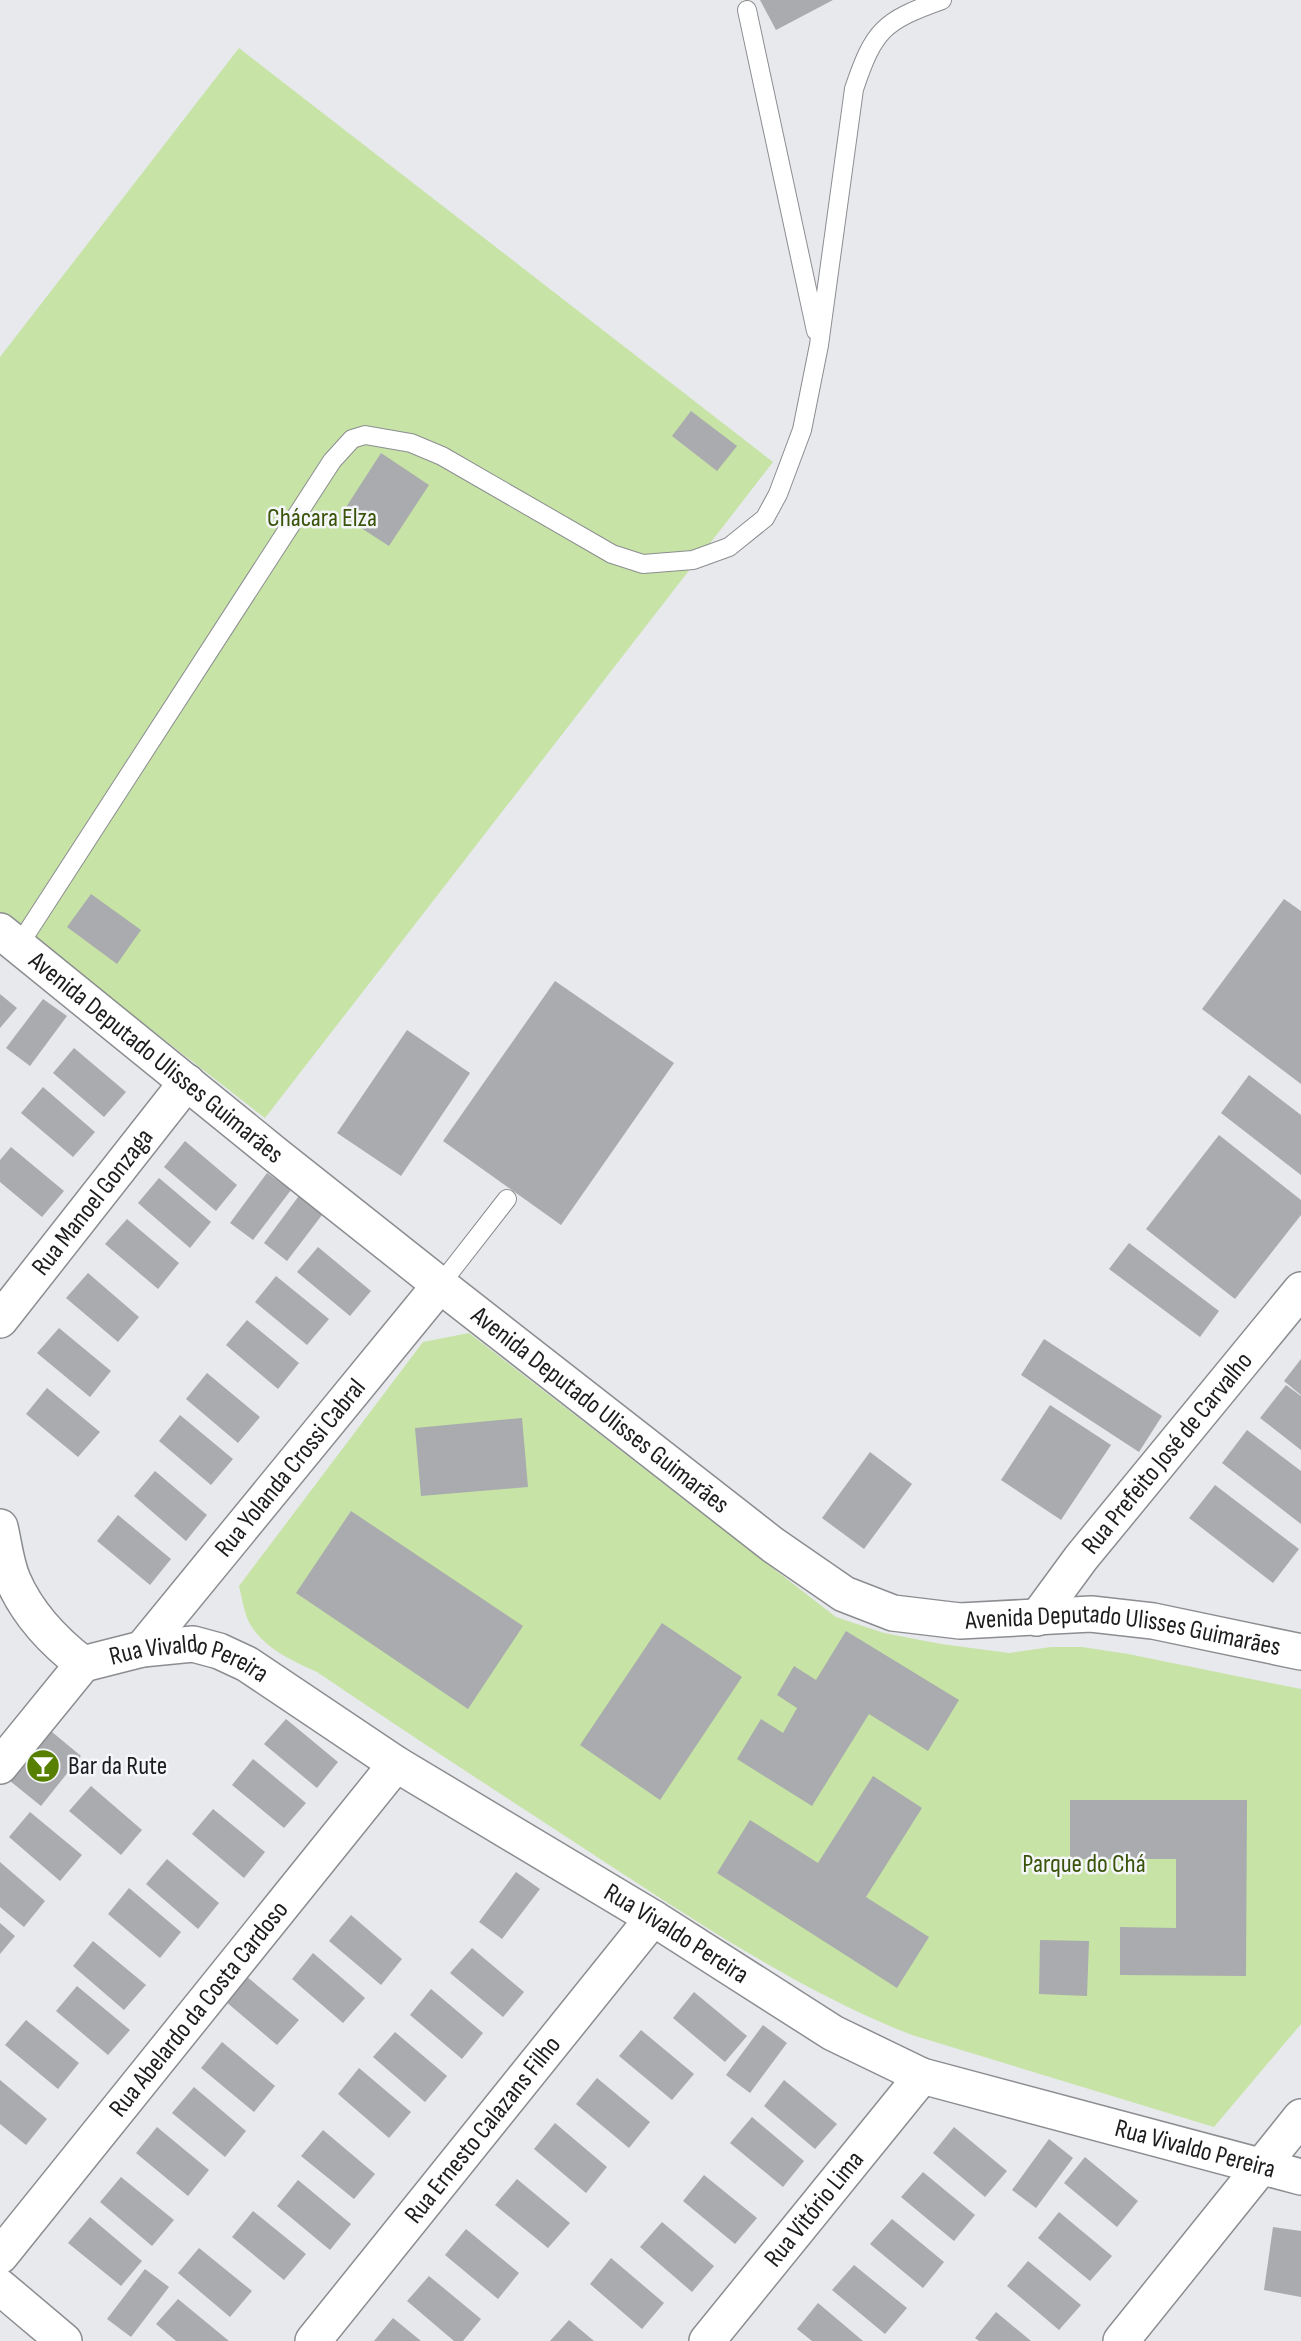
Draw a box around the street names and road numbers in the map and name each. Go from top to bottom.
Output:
street label: Avenida Deputado Ulisses Guimarães [22,945,289,1170]
street label: Rua Manoel Gonzaga [25,1122,160,1282]
street label: Avenida Deputado Ulisses Guimarães [464,1299,735,1520]
street label: Rua Prefeito José de Carvalho [1075,1346,1259,1561]
street label: Rua Yolanda Crossi Cabral [208,1373,372,1563]
street label: Avenida Deputado Ulisses Guimarães [963,1598,1284,1663]
street label: Rua Vivaldo Pereira [106,1628,274,1689]
street label: Rua Vivaldo Pereira [598,1877,754,1991]
street label: Rua Abelardo da Costa Cardoso [103,1895,295,2123]
street label: Rua Ernesto Calazans Filho [398,2030,567,2230]
street label: Rua Vivaldo Pereira [1111,2113,1279,2185]
street label: Rua Vitório Lima [758,2145,870,2273]

